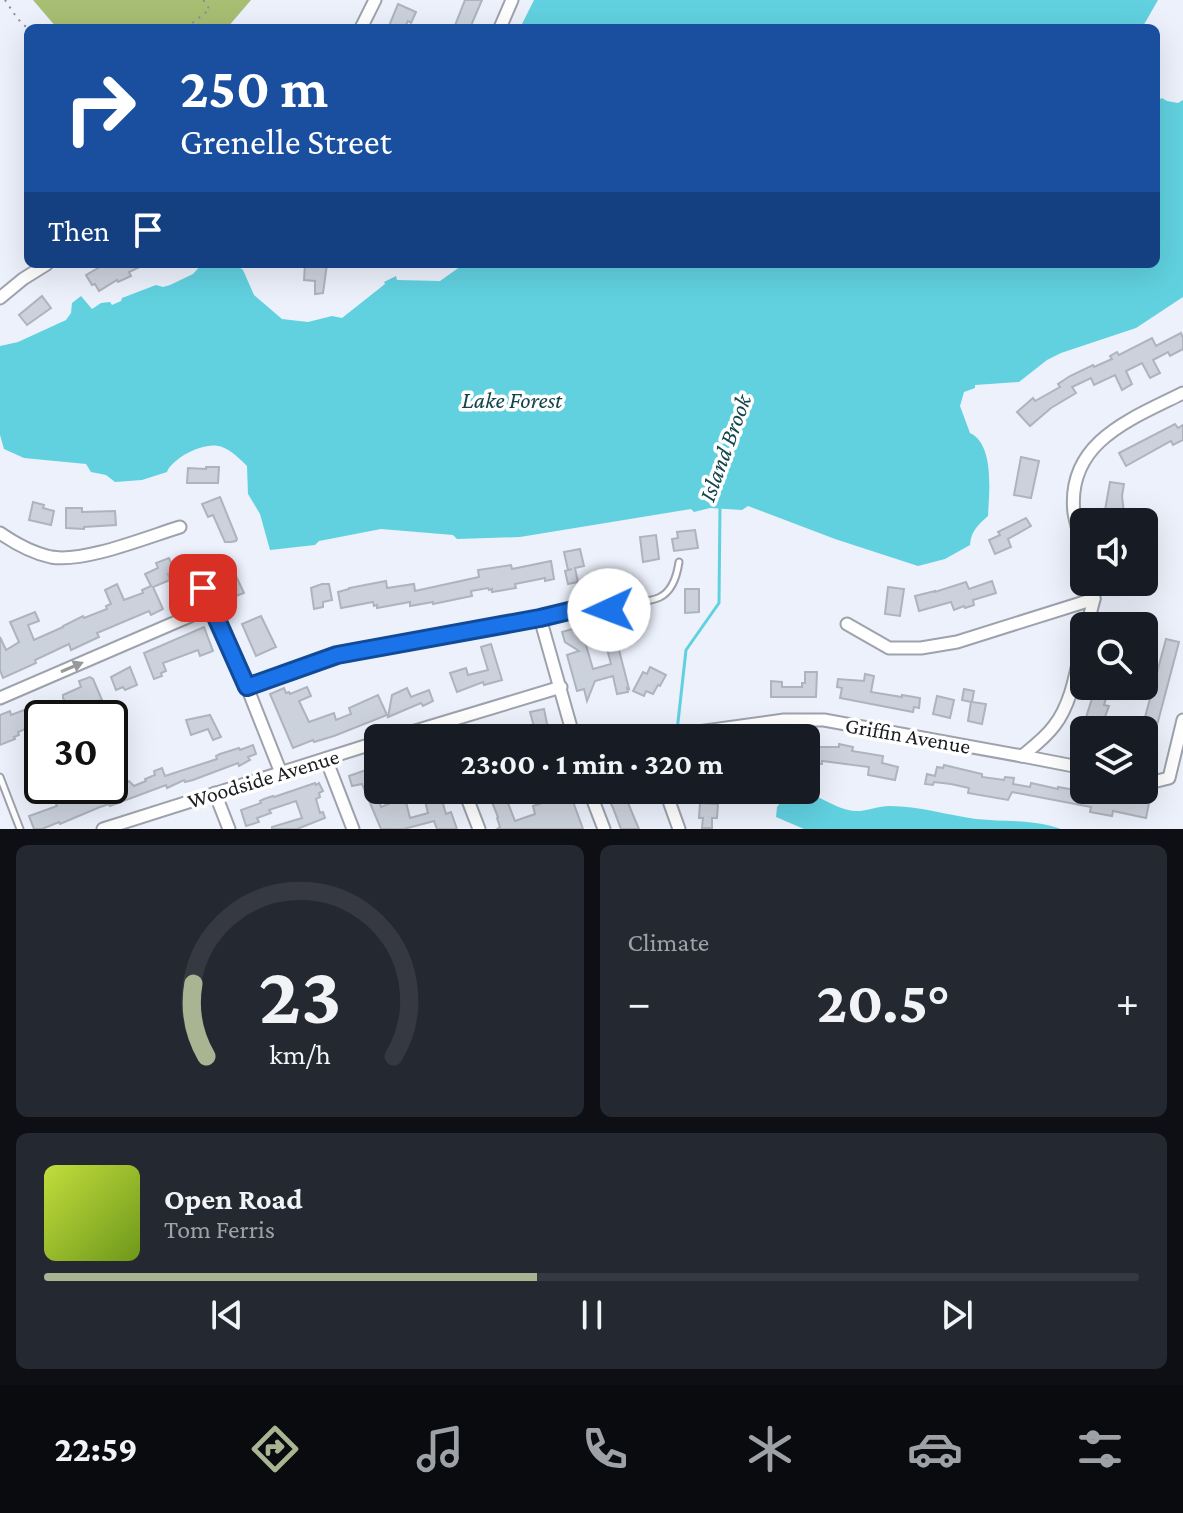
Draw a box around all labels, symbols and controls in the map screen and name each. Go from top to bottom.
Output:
icon: right [48,56,152,160]
text: 250 m [180,57,328,119]
text: Grenelle Street [180,122,392,162]
icon: arrive [126,208,170,252]
text: Then [48,214,110,247]
water label: Lake Forest [462,386,563,413]
water label: Island Brook [693,389,757,505]
map controls [1070,508,1158,804]
button: sound [1070,508,1158,596]
pin [169,554,237,622]
icon: arrive [181,566,225,610]
position arrow [567,568,651,652]
button: search [1070,612,1158,700]
one-way arrow [60,661,83,674]
speed limit sign: 30 [24,700,128,804]
street label: Griffin Avenue [843,712,972,759]
button: layers [1070,716,1158,804]
street label: Woodside Avenue [184,744,342,813]
text: 23:00 · 1 min · 320 m [461,747,723,780]
text: Climate [628,928,709,957]
text: 23 [258,948,341,1041]
text: 20.5° [816,968,950,1035]
text: − [628,978,651,1026]
text: + [1116,978,1139,1026]
text: km/h [269,1038,331,1070]
text: Open Road [164,1182,303,1215]
text: Tom Ferris [164,1215,275,1244]
icon: previous [205,1293,249,1337]
icon: pause [570,1293,614,1337]
icon: next [935,1293,979,1337]
icon: directions [247,1421,303,1477]
icon: music [412,1421,468,1477]
icon: phone [577,1421,633,1477]
icon: climate [742,1421,798,1477]
icon: car [907,1421,963,1477]
icon: filters [1072,1421,1128,1477]
text: 22:59 [55,1429,138,1469]

